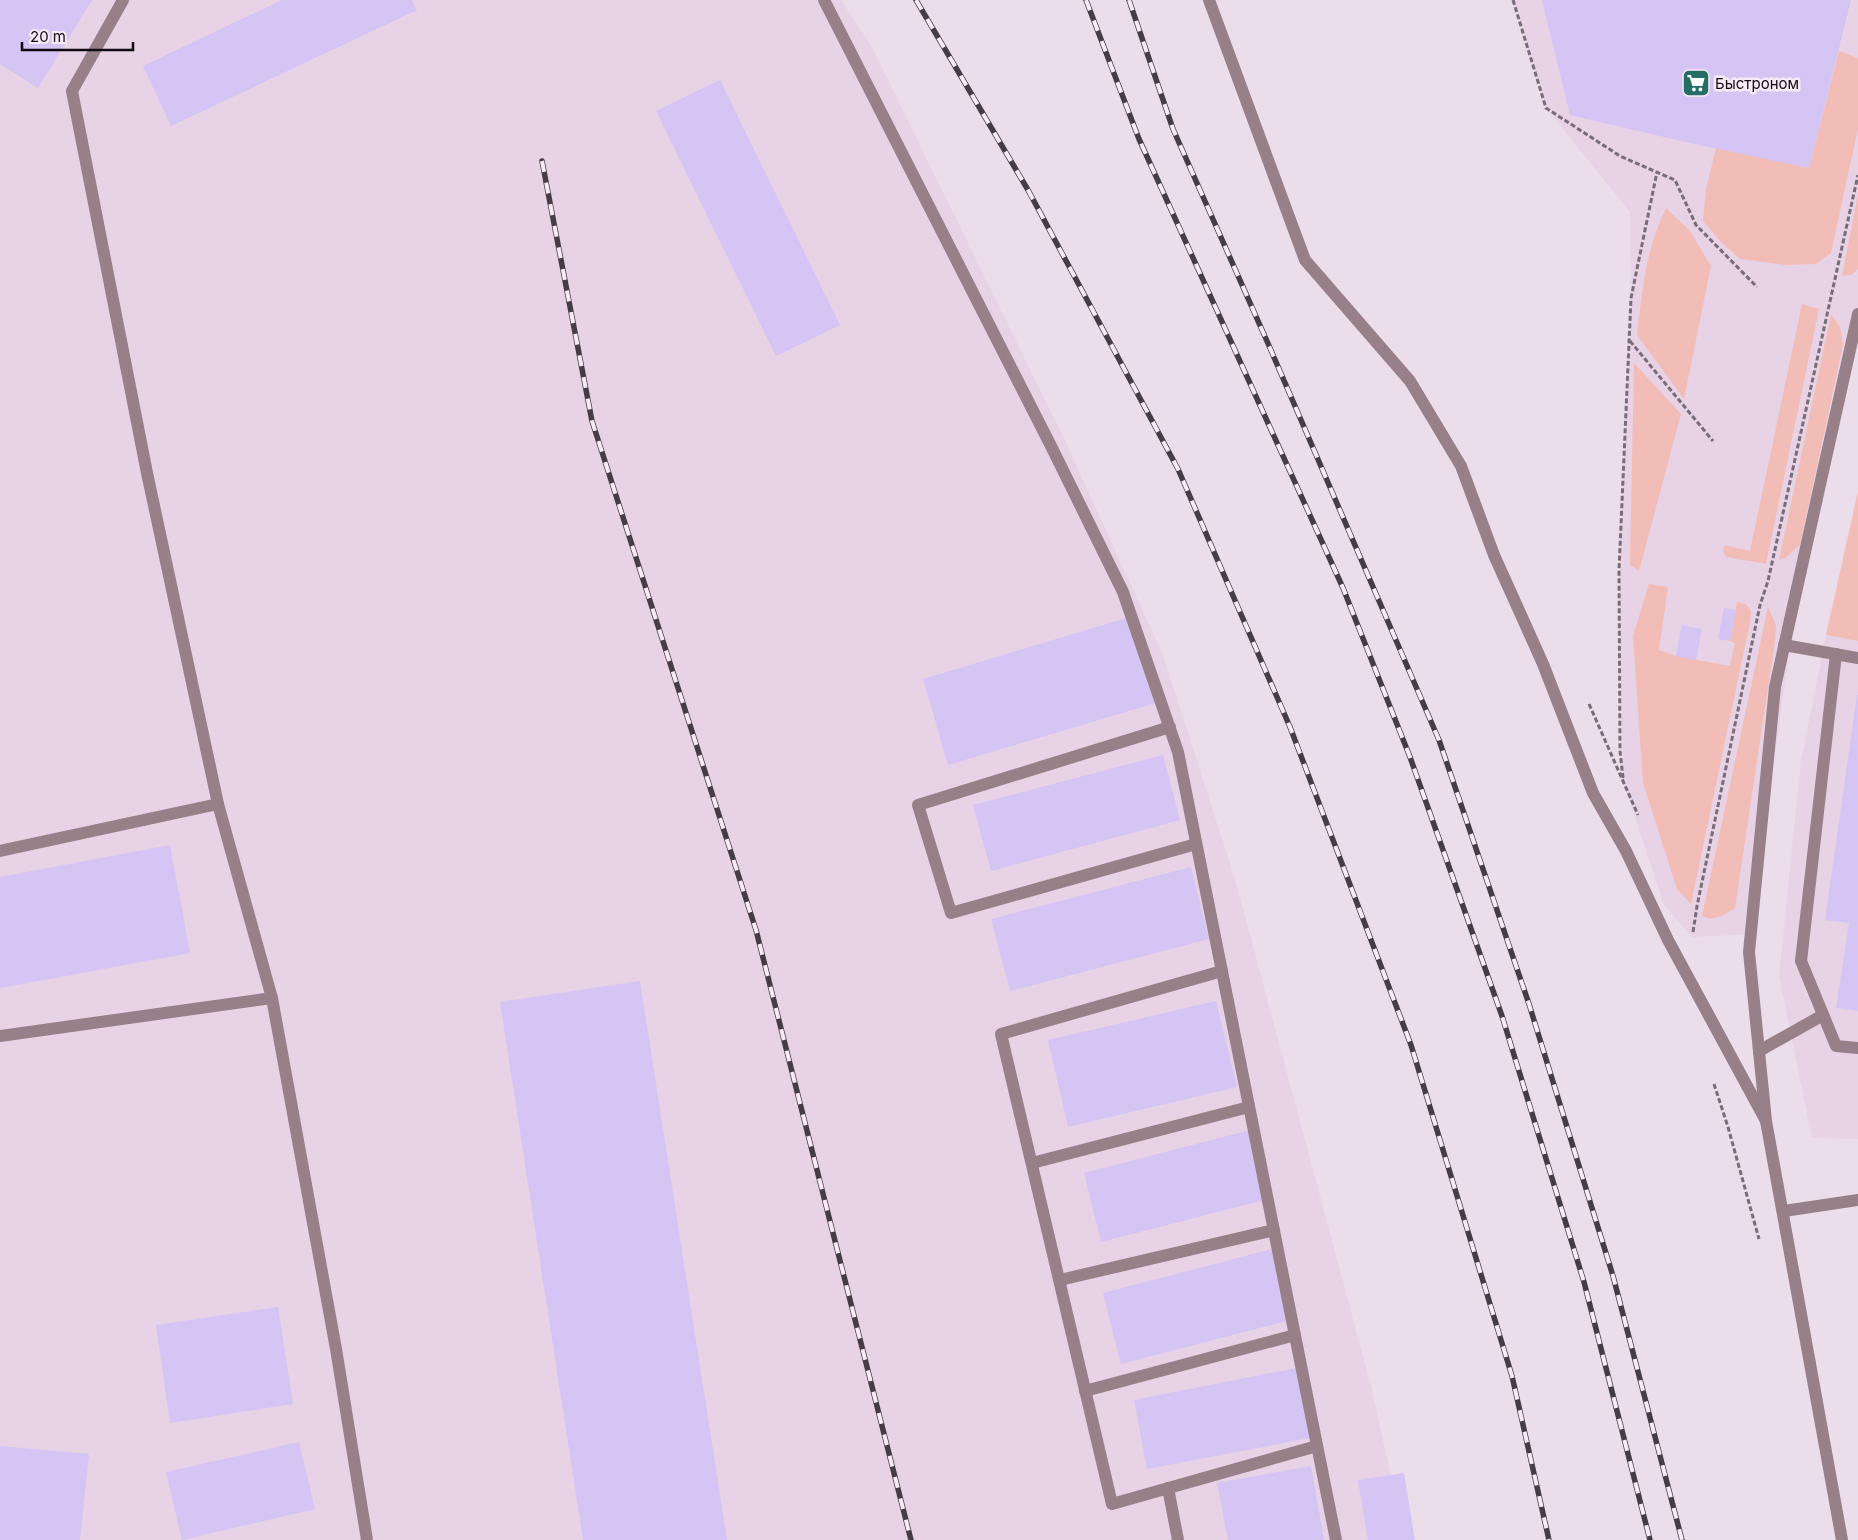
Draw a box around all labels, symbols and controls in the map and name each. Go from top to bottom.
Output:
scale bar [22,20,134,52]
text: 20 m [30,27,66,46]
supermarket icon: Быстроном [1681,68,1711,98]
place label: Быстроном [1715,74,1799,93]

